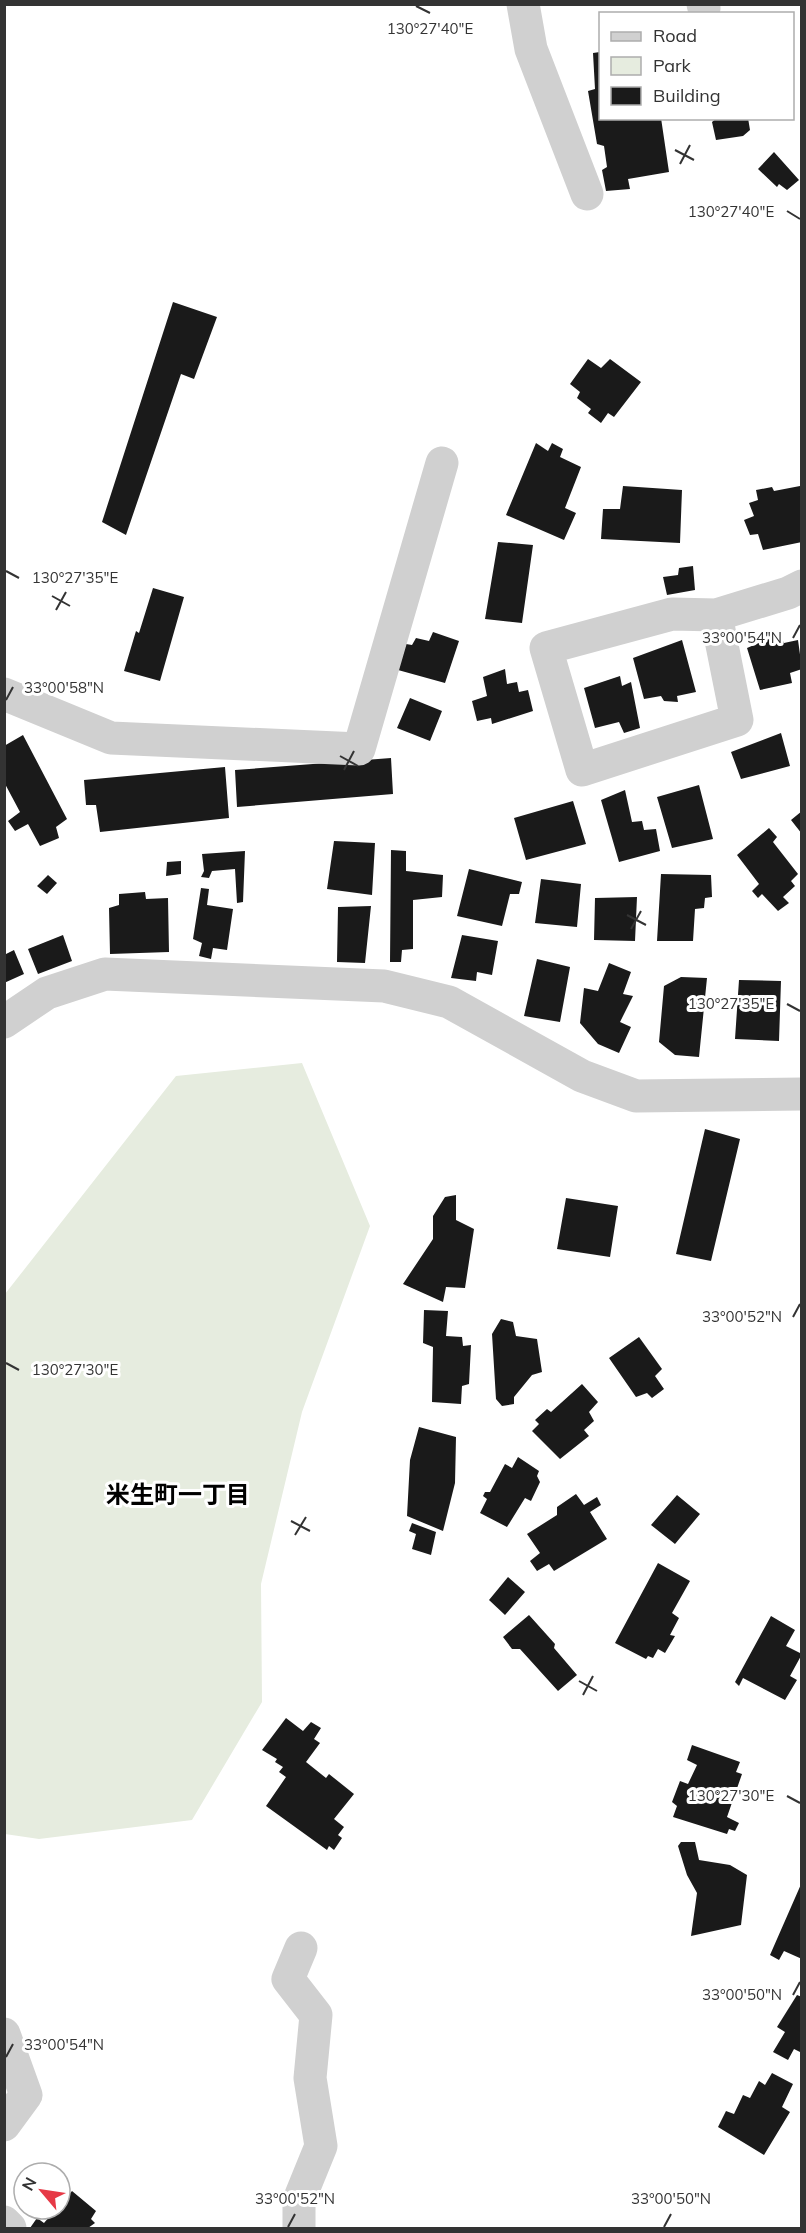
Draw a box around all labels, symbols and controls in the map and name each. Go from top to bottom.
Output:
legend [599,12,794,120]
text: 130°27'40"E [387,19,473,38]
text: Road [653,24,697,47]
text: Park [653,54,692,77]
text: Building [653,84,721,107]
text: 130°27'40"E [688,202,774,221]
text: 130°27'35"E [32,568,118,587]
text: 33°00'54"N [702,628,782,647]
text: 33°00'58"N [24,678,104,697]
text: 130°27'35"E [688,994,774,1013]
text: 33°00'52"N [702,1307,782,1326]
text: 130°27'30"E [32,1360,118,1379]
district label: 米生町一丁目 [106,1479,250,1509]
text: 130°27'30"E [688,1786,774,1805]
text: 33°00'50"N [702,1985,782,2004]
text: 33°00'54"N [24,2035,104,2054]
north arrow [12,2161,72,2221]
text: N [17,2174,41,2194]
text: 33°00'52"N [255,2189,335,2208]
text: 33°00'50"N [631,2189,711,2208]

